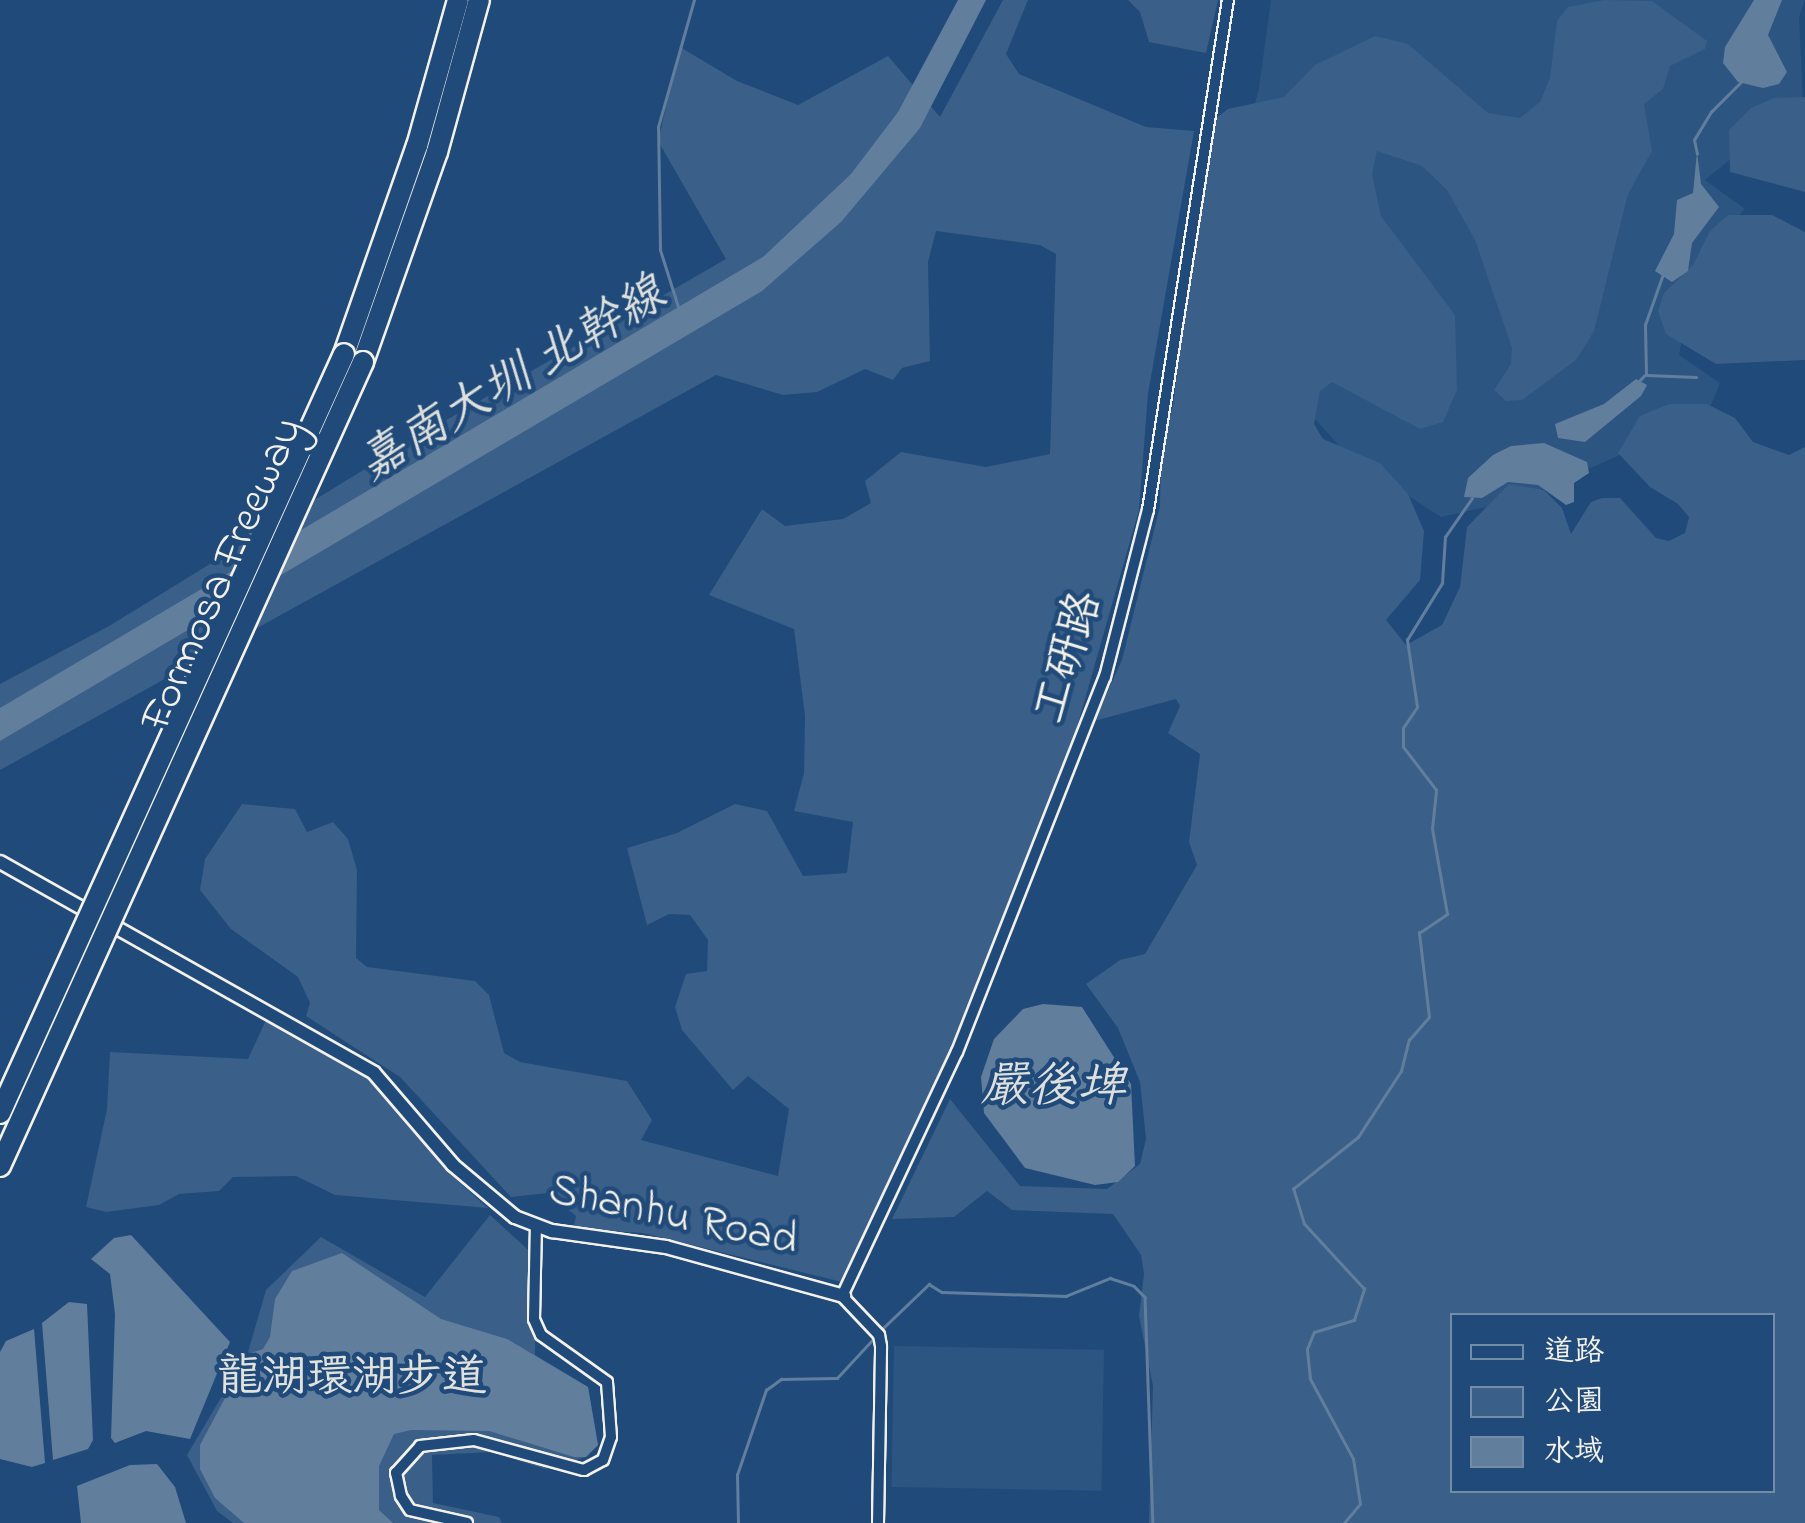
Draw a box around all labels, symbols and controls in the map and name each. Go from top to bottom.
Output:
water label: 嘉南大圳 北幹線 [349,267,677,495]
street label: Formosa Freeway [131,410,317,740]
street label: 工研路 [1024,586,1116,730]
water label: 嚴後埤 [981,1060,1125,1118]
street label: Shanhu Road [544,1164,802,1270]
legend [1450,1313,1775,1493]
text: 道路 [1544,1331,1604,1375]
park label: 龍湖環湖步道 [217,1353,487,1407]
text: 公園 [1544,1381,1604,1425]
text: 水域 [1544,1431,1604,1475]

